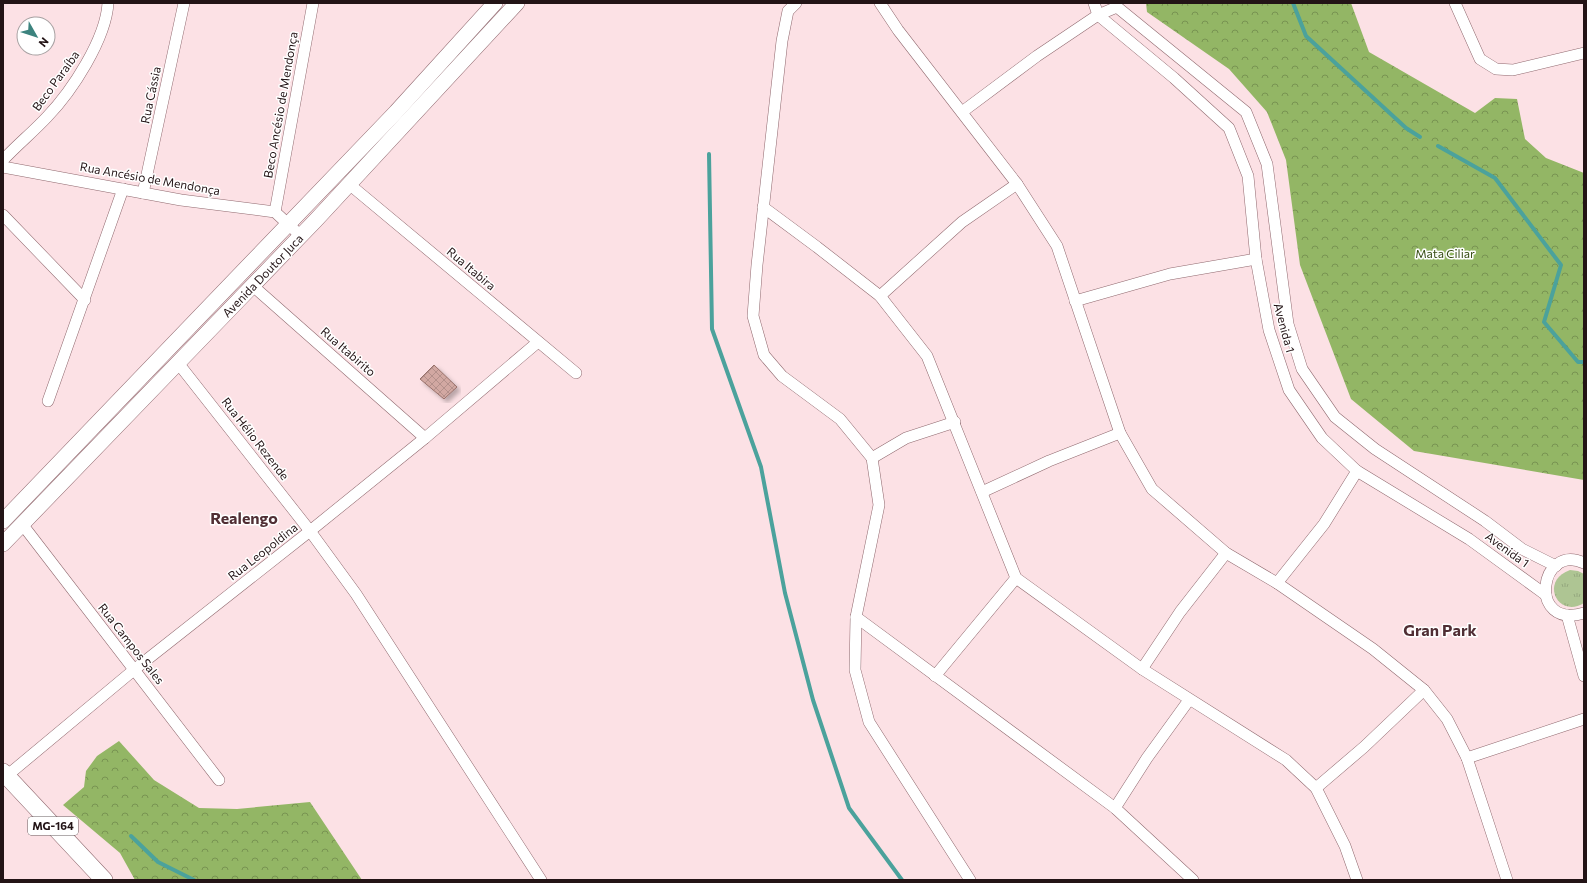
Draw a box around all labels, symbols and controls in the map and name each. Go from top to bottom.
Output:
north arrow [16,16,56,56]
street label: Beco Ancésio de Mendonça [260,31,300,179]
text: N [37,35,52,50]
street label: Beco Paraíba [29,48,82,113]
street label: Rua Cássia [137,65,163,125]
street label: Rua Ancésio de Mendonça [79,159,221,197]
street label: Avenida Doutor Juca [219,231,306,320]
street label: Rua Itabira [445,244,499,293]
park label: Mata Ciliar [1415,246,1475,260]
street label: Avenida 1 [1272,301,1298,354]
street label: Rua Itabirito [318,324,379,379]
street label: Rua Hélio Rezende [219,394,292,482]
district label: Realengo [210,508,278,527]
street label: Rua Leopoldina [225,520,300,583]
street label: Avenida 1 [1483,529,1532,570]
street label: Rua Campos Sales [96,600,168,686]
district label: Gran Park [1403,620,1478,639]
road number: MG-164 [28,817,78,835]

